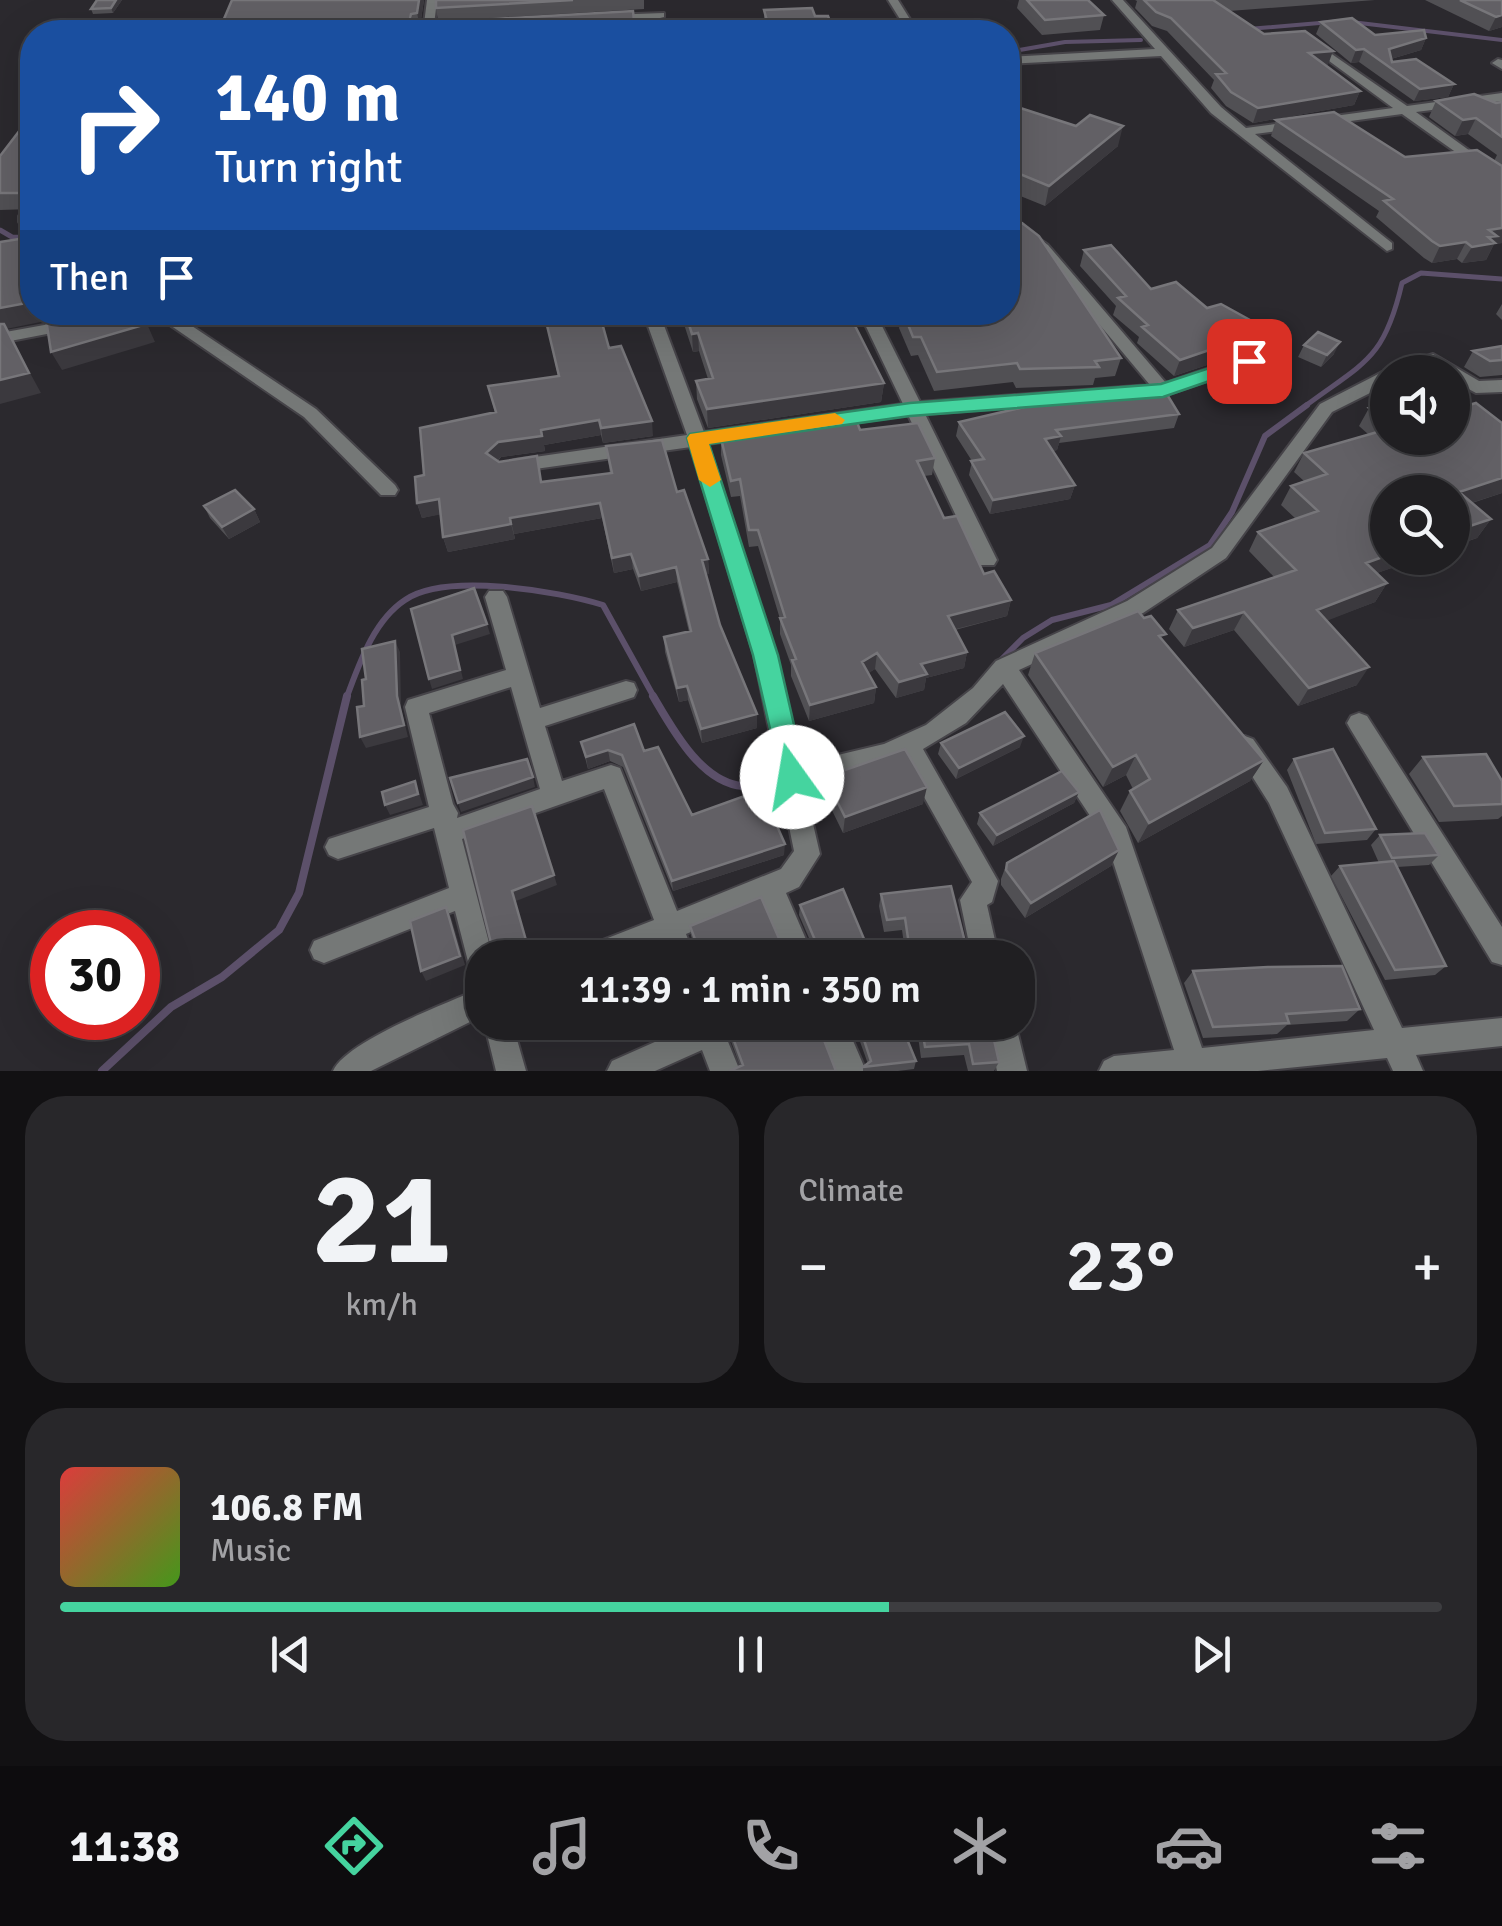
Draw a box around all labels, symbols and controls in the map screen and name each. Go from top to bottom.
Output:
text: 140 m [215,54,400,140]
icon: right [50,60,180,190]
text: Turn right [215,140,403,195]
icon: arrive [149,250,204,305]
text: Then [50,254,129,301]
pin [1207,319,1292,404]
icon: arrive [1222,334,1277,389]
map controls [1370,355,1470,575]
button: sound [1370,355,1470,455]
button: search [1370,475,1470,575]
position arrow [740,725,844,829]
speed limit sign: 30 [30,910,160,1040]
text: 11:39 · 1 min · 350 m [579,966,921,1013]
text: 21 [312,1140,452,1300]
text: Climate [799,1171,904,1210]
text: 23° [1065,1219,1175,1312]
text: − [799,1233,828,1301]
text: + [1412,1233,1442,1301]
text: km/h [346,1285,418,1324]
text: 106.8 FM [210,1484,363,1531]
text: Music [210,1531,291,1570]
icon: previous [263,1627,318,1682]
icon: pause [723,1627,778,1682]
icon: next [1184,1627,1239,1682]
icon: directions [319,1811,389,1881]
icon: music [527,1811,597,1881]
icon: phone [736,1811,806,1881]
icon: climate [945,1811,1015,1881]
icon: car [1154,1811,1224,1881]
icon: filters [1363,1811,1433,1881]
text: 11:38 [69,1819,180,1874]

